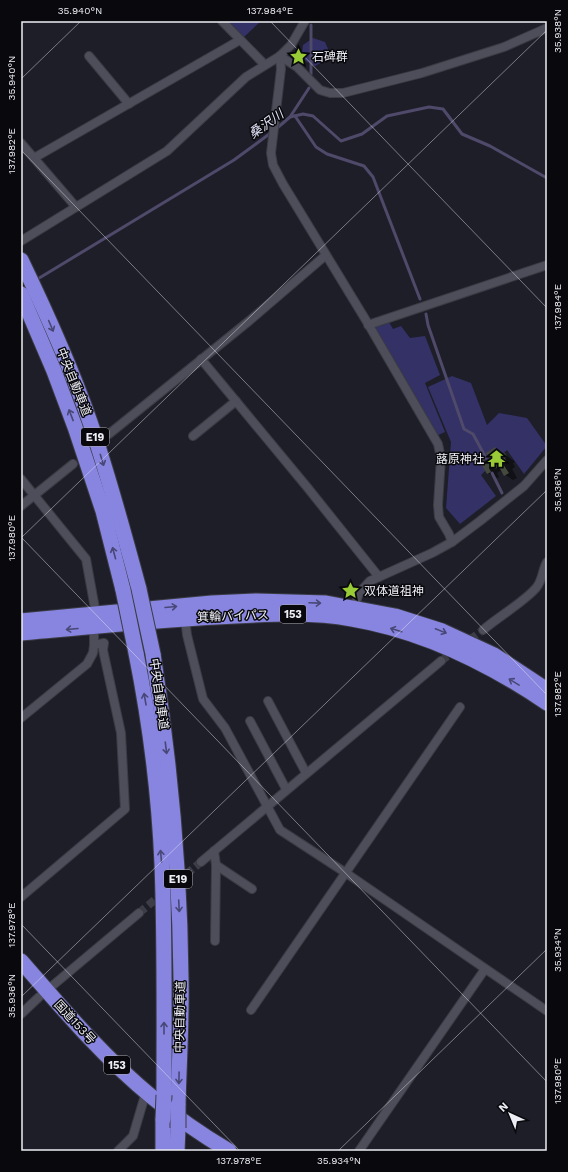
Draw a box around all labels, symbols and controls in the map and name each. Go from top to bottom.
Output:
text: 35.940°N [58,5,102,16]
text: 137.984°E [247,5,293,16]
text: 35.938°N [552,9,563,53]
place icon: 石碑群 [289,47,309,67]
place label: 石碑群 [312,50,348,64]
text: 35.940°N [6,56,17,100]
water label: 桑沢川 [246,105,288,142]
text: 137.982°E [6,128,17,174]
text: 137.984°E [552,284,563,330]
one-way arrow [48,319,55,331]
street label: 中央自動車道 [54,346,94,418]
one-way arrow [66,410,74,422]
road number: E19 [81,428,109,446]
temple icon: 蕗原神社 [487,449,507,469]
place label: 蕗原神社 [436,452,484,466]
one-way arrow [99,453,106,466]
text: 35.936°N [552,468,563,512]
text: 137.980°E [6,515,17,561]
one-way arrow [109,546,117,559]
place icon: 双体道祖神 [341,581,361,601]
place label: 双体道祖神 [364,584,424,598]
one-way arrow [308,599,321,606]
one-way arrow [164,603,177,611]
road number: 153 [280,605,306,623]
street label: 箕輪バイパス [197,608,269,624]
one-way arrow [66,625,79,633]
one-way arrow [390,626,403,633]
one-way arrow [435,628,447,635]
street label: 中央自動車道 [147,657,171,731]
text: 137.982°E [552,671,563,717]
one-way arrow [508,678,520,686]
one-way arrow [141,693,149,706]
one-way arrow [162,742,170,755]
one-way arrow [158,850,165,863]
road number: E19 [164,870,192,888]
one-way arrow [175,899,183,912]
text: 137.978°E [6,902,17,948]
text: 35.934°N [552,928,563,972]
text: 35.936°N [6,974,17,1018]
street label: 中央自動車道 [172,981,188,1053]
street label: 国道153号 [51,997,99,1047]
one-way arrow [160,1022,168,1035]
road number: 153 [104,1056,130,1074]
text: 137.980°E [552,1058,563,1104]
one-way arrow [175,1071,183,1084]
north arrow [490,1094,530,1134]
text: N [496,1100,511,1115]
text: 137.978°E [216,1155,262,1166]
text: 35.934°N [317,1155,361,1166]

